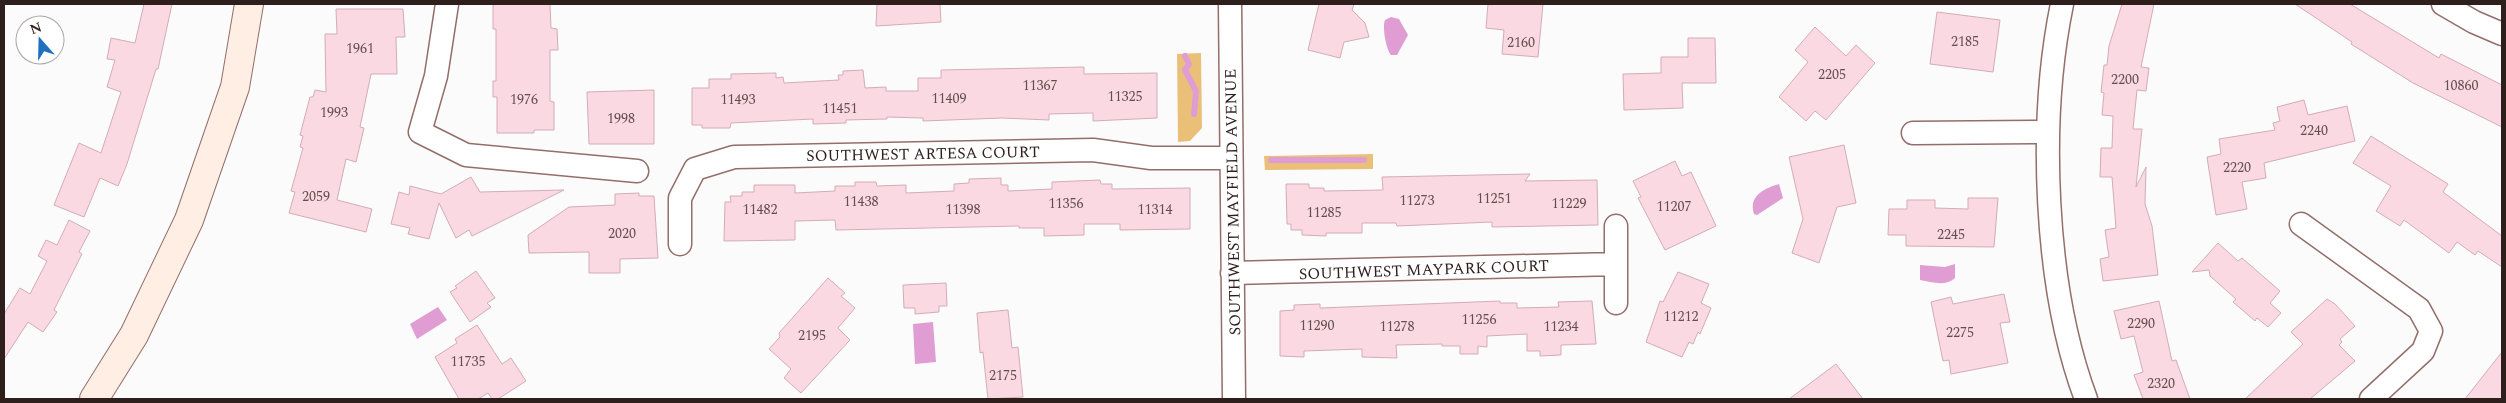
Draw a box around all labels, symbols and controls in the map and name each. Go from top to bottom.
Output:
north arrow [15,15,65,65]
text: N [27,16,45,40]
house number: 2185 [1951,31,1979,52]
house number: 2160 [1507,32,1535,53]
house number: 1961 [346,38,374,59]
house number: 2205 [1818,64,1846,85]
street label: SOUTHWEST MAYFIELD AVENUE [1219,69,1247,335]
house number: 2200 [2111,69,2139,90]
house number: 11367 [1023,75,1058,96]
house number: 10860 [2444,75,2479,96]
house number: 11325 [1108,86,1143,107]
house number: 11409 [932,88,967,109]
house number: 1976 [510,89,538,110]
house number: 11493 [721,89,756,110]
house number: 11451 [823,98,858,119]
house number: 1993 [320,102,348,123]
house number: 1998 [607,108,635,129]
house number: 2240 [2300,120,2328,141]
street label: SOUTHWEST ARTESA COURT [806,140,1040,168]
house number: 2220 [2223,157,2251,178]
house number: 2059 [302,186,330,207]
house number: 11251 [1477,188,1512,209]
house number: 11273 [1400,190,1435,211]
house number: 11438 [844,191,879,212]
house number: 11356 [1049,193,1084,214]
house number: 11229 [1552,193,1587,214]
house number: 11207 [1657,196,1692,217]
house number: 11482 [743,199,778,220]
house number: 11398 [946,199,981,220]
house number: 11314 [1138,199,1173,220]
house number: 11285 [1307,202,1342,223]
house number: 2020 [608,223,636,244]
house number: 2245 [1937,224,1965,245]
street label: SOUTHWEST MAYPARK COURT [1298,254,1550,286]
house number: 11212 [1664,306,1699,327]
house number: 11256 [1462,309,1497,330]
house number: 2290 [2127,313,2155,334]
house number: 11290 [1300,315,1335,336]
house number: 11278 [1380,316,1415,337]
house number: 11234 [1544,316,1579,337]
house number: 2275 [1946,322,1974,343]
house number: 2195 [798,325,826,346]
house number: 11735 [451,351,486,372]
house number: 2175 [989,365,1017,386]
house number: 2320 [2147,373,2175,394]

